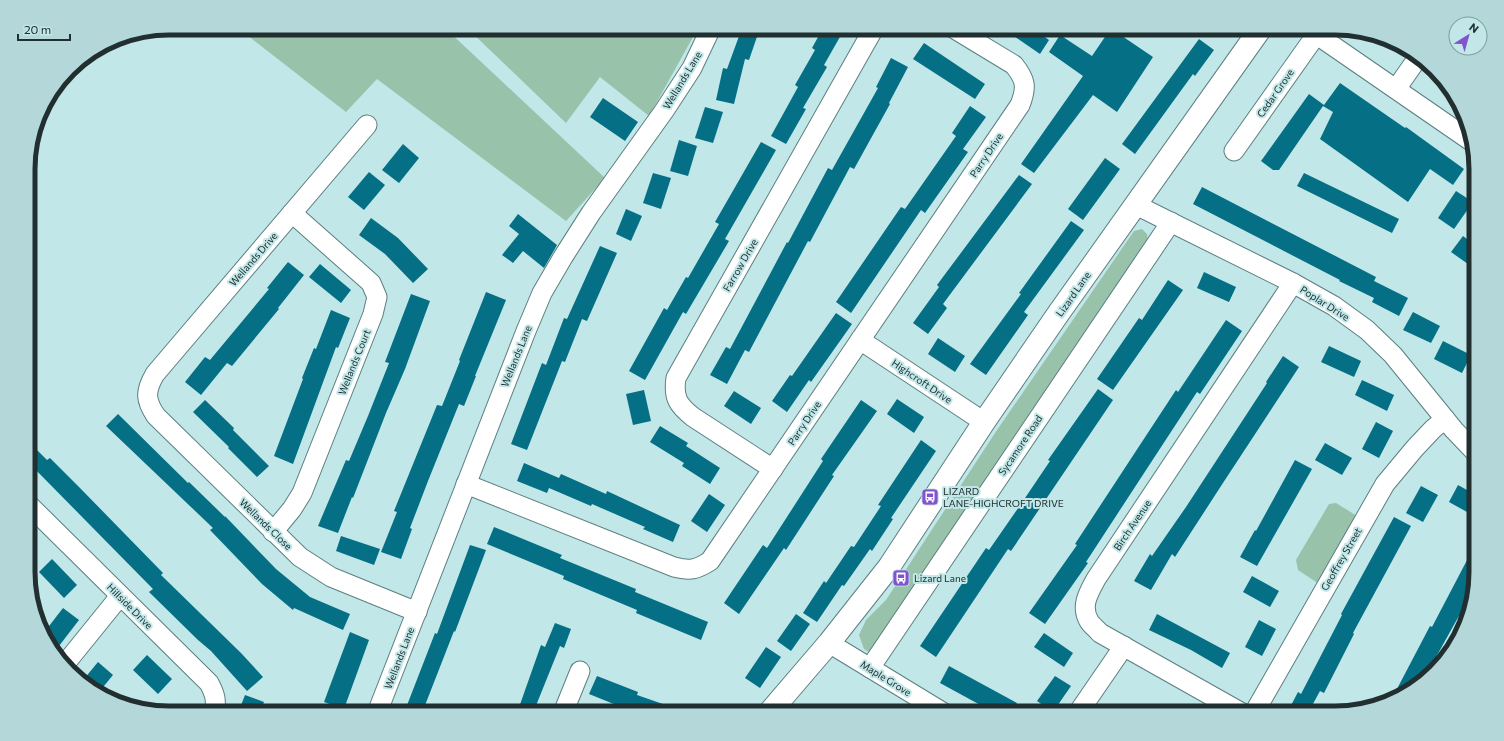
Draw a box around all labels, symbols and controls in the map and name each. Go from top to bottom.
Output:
scale bar [18,16,70,42]
north arrow [1448,16,1488,56]
text: N [1467,20,1482,35]
text: 20 m [24,22,51,36]
street label: Wellands Lane [660,49,704,111]
street label: Cedar Grove [1254,67,1296,119]
street label: Parry Drive [967,131,1005,179]
street label: Wellands Drive [226,230,280,288]
street label: Farrow Drive [720,237,760,293]
street label: Lizard Lane [1053,269,1093,319]
street label: Poplar Drive [1298,283,1352,323]
street label: Wellands Lane [498,324,534,388]
street label: Wellands Court [335,328,373,396]
street label: Highcroft Drive [890,356,954,406]
street label: Parry Drive [785,399,823,447]
street label: Sycamore Road [995,412,1045,477]
place label: LIZARD LANE-HIGHCROFT DRIVE [943,485,1064,509]
bus stop icon: LIZARD LANE-HIGHCROFT DRIVE [920,487,940,507]
street label: Wellands Close [237,496,295,552]
street label: Birch Avenue [1111,497,1153,553]
street label: Geoffrey Street [1318,525,1364,593]
bus stop icon: Lizard Lane [891,568,911,588]
place label: Lizard Lane [914,572,966,584]
street label: Hillside Drive [105,581,155,631]
street label: Wellands Lane [382,625,416,691]
street label: Maple Grove [858,658,914,698]

